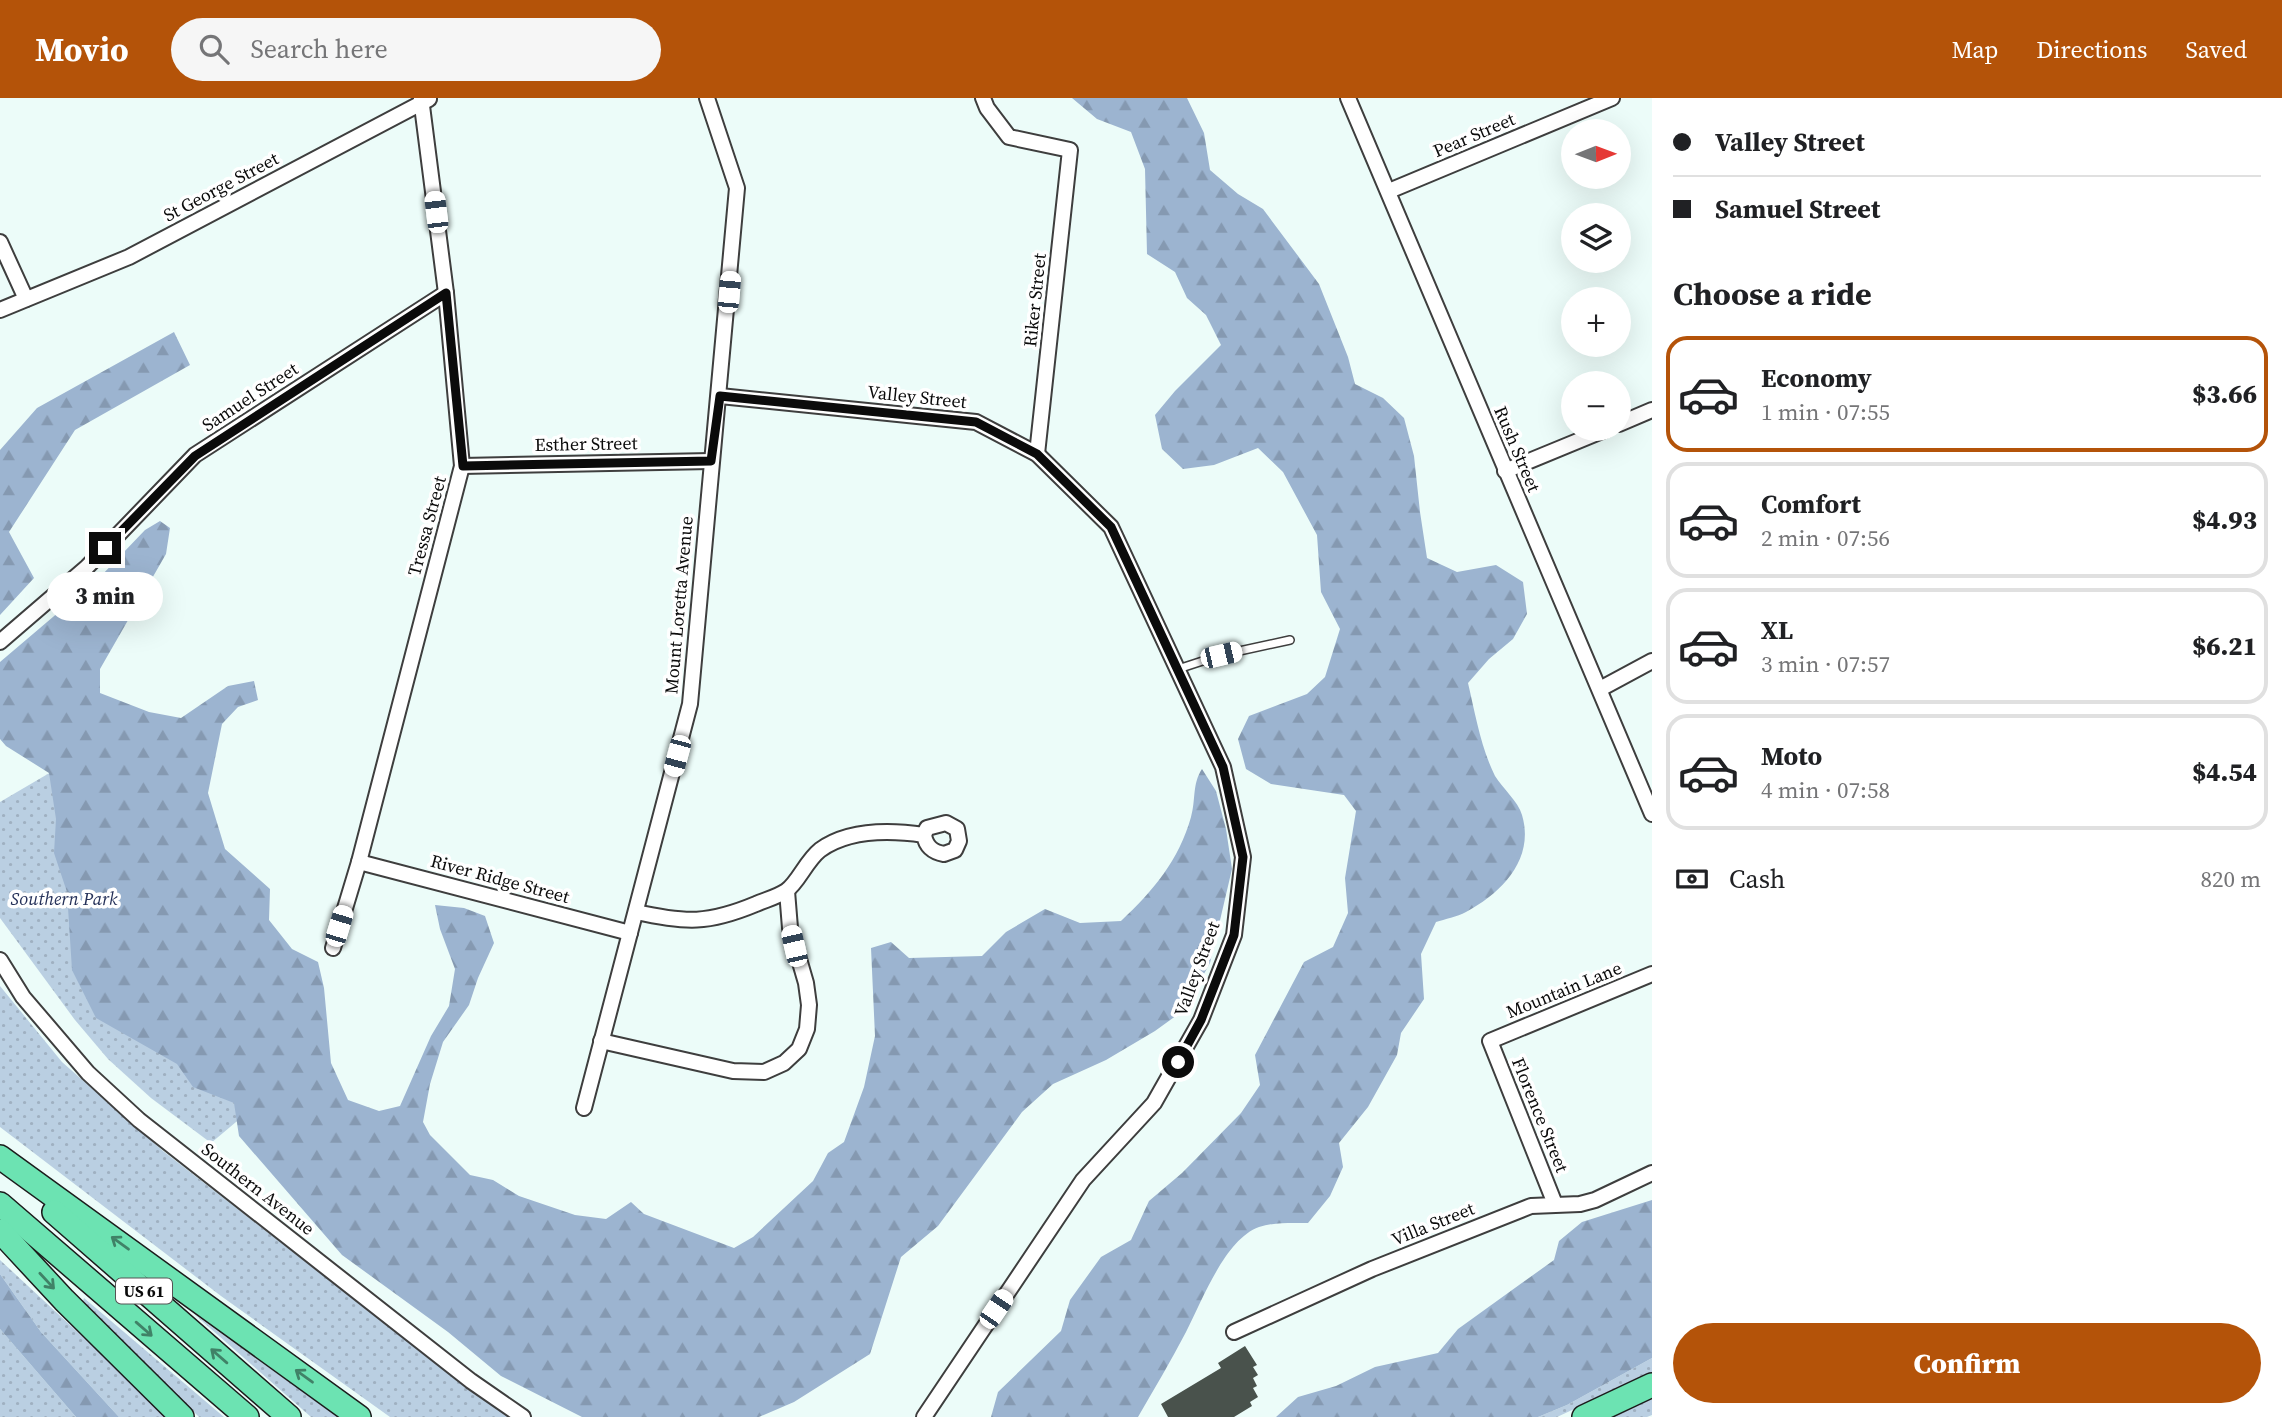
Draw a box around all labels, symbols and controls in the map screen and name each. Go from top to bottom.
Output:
search box [171,18,661,81]
text: Movio [35,27,129,72]
icon: search [195,30,233,68]
text: Search here [251,31,388,67]
text: Map [1951,33,1998,66]
text: Directions [2036,33,2147,66]
text: Saved [2185,33,2247,66]
street label: Pear Street [1429,106,1519,163]
north arrow [1561,119,1631,189]
map controls [1561,119,1631,441]
text: Valley Street [1715,124,1865,160]
street label: St George Street [159,146,283,227]
car [424,190,449,234]
text: Samuel Street [1715,191,1880,227]
button: layers [1561,203,1631,273]
street label: Riker Street [1017,252,1052,348]
car [717,270,742,314]
text: Choose a ride [1673,272,1872,316]
button: + [1561,287,1631,357]
street label: Samuel Street [197,356,303,437]
text: Economy [1761,360,1872,396]
icon: car [1677,363,1740,426]
button: − [1561,371,1631,441]
text: $3.66 [2192,376,2257,412]
street label: Valley Street [866,379,968,414]
text: 1 min · 07:55 [1761,396,1890,428]
street label: Rush Street [1488,402,1547,496]
street label: Esther Street [534,430,638,457]
street label: Tressa Street [401,473,452,579]
text: Comfort [1761,486,1861,522]
icon: car [1677,489,1740,552]
text: $4.93 [2192,502,2257,538]
street label: Mount Loretta Avenue [658,515,699,695]
text: 2 min · 07:56 [1761,522,1890,554]
route end [89,532,121,564]
callout: 3 min [47,573,163,622]
text: 3 min [75,580,135,612]
text: XL [1761,612,1793,648]
icon: car [1677,615,1740,678]
text: $6.21 [2192,628,2257,664]
car [1199,640,1244,670]
text: 3 min · 07:57 [1761,648,1890,680]
car [662,733,693,779]
text: Moto [1761,738,1822,774]
icon: car [1677,741,1740,804]
text: $4.54 [2192,754,2257,790]
text: 4 min · 07:58 [1761,774,1890,806]
street label: River Ridge Street [428,848,572,909]
icon: cash [1673,860,1711,898]
text: Cash [1729,861,1785,897]
text: 820 m [2200,863,2261,895]
park label: Southern Park [11,886,118,911]
car [323,903,356,949]
street label: Valley Street [1168,918,1225,1020]
car [780,923,809,969]
street label: Mountain Lane [1502,955,1625,1024]
route start [1162,1046,1194,1078]
street label: Florence Street [1506,1054,1575,1176]
street label: Southern Avenue [197,1137,320,1241]
street label: Villa Street [1388,1196,1478,1251]
one-way arrow [111,1236,130,1250]
one-way arrow [38,1272,55,1289]
road number: US 61 [116,1278,172,1303]
car [976,1286,1017,1332]
one-way arrow [135,1321,153,1337]
button: Confirm [1673,1323,2261,1403]
one-way arrow [210,1348,228,1364]
one-way arrow [295,1369,314,1384]

